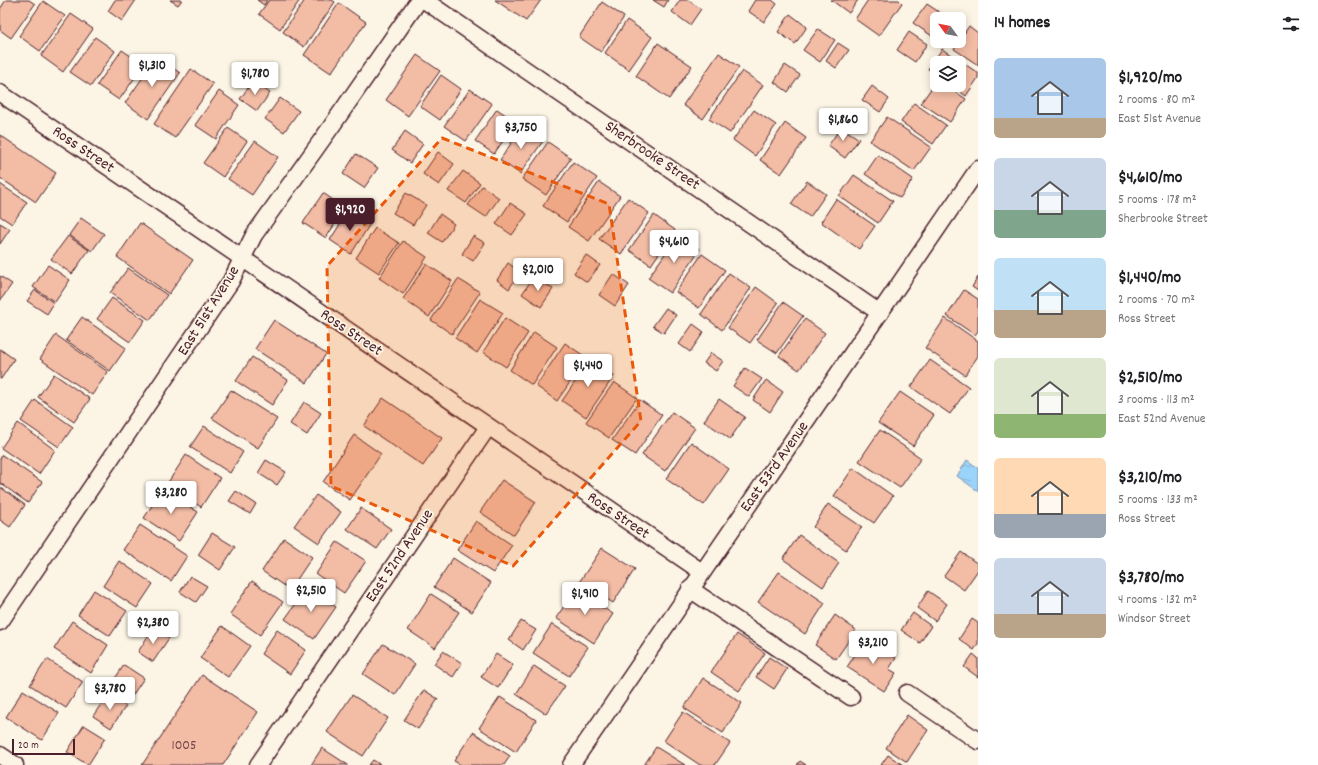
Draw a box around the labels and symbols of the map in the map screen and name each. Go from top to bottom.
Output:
north arrow [930,12,966,48]
pin: $1,310 [119,54,185,88]
pin: $1,780 [222,62,288,96]
pin: $1,860 [810,108,876,142]
pin: $3,750 [488,116,554,150]
street label: Sherbrooke Street [600,116,704,197]
street label: Ross Street [47,121,119,179]
pin: $1,920 [317,198,383,232]
pin: $4,610 [641,230,707,264]
pin: $2,010 [505,258,571,292]
street label: East 51st Avenue [172,262,246,360]
street label: Ross Street [315,304,387,362]
pin: $1,440 [555,354,621,388]
street label: East 53rd Avenue [735,417,815,517]
pin: $3,280 [138,481,204,515]
street label: Ross Street [582,487,654,545]
street label: East 52nd Avenue [360,505,440,607]
pin: $2,510 [278,579,344,613]
pin: $1,910 [552,582,618,616]
pin: $2,380 [120,611,186,645]
pin: $3,210 [840,631,906,665]
pin: $3,780 [77,677,143,711]
house number: 1005 [172,736,196,756]
scale bar [12,737,75,756]

